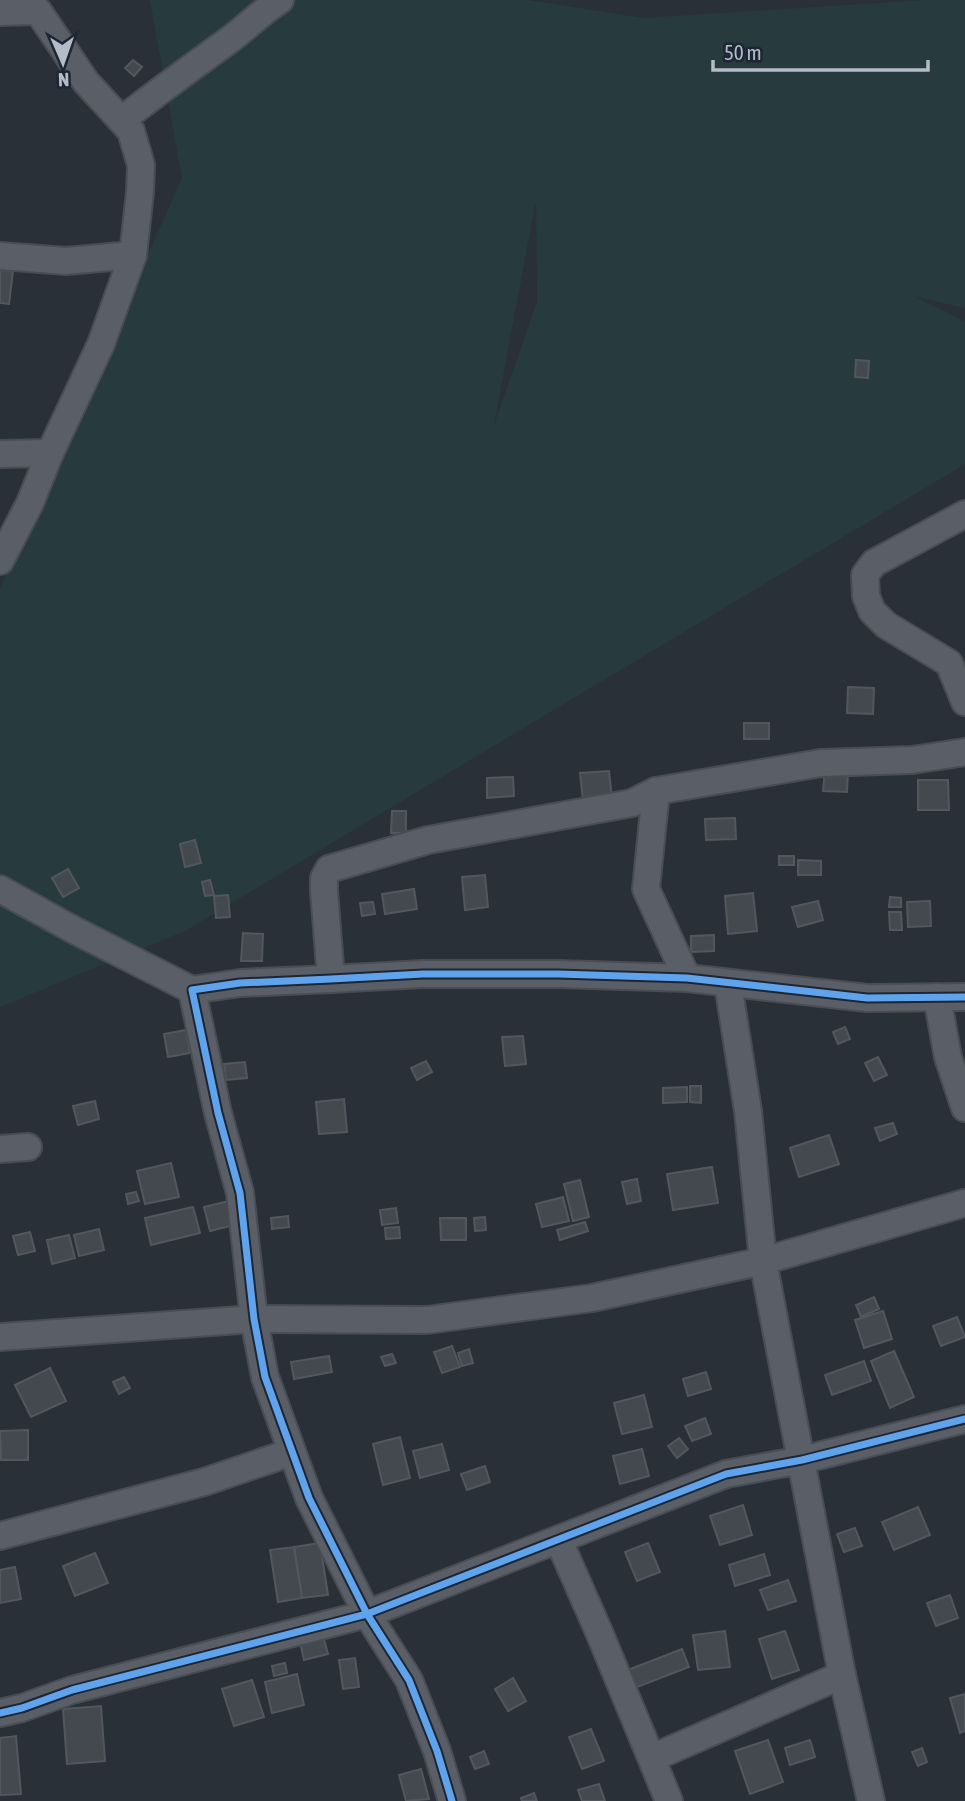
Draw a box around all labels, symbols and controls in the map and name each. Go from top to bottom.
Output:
north arrow [28,28,98,98]
scale bar [713,28,928,72]
text: 50 m [724,40,762,64]
text: N [58,69,70,91]

